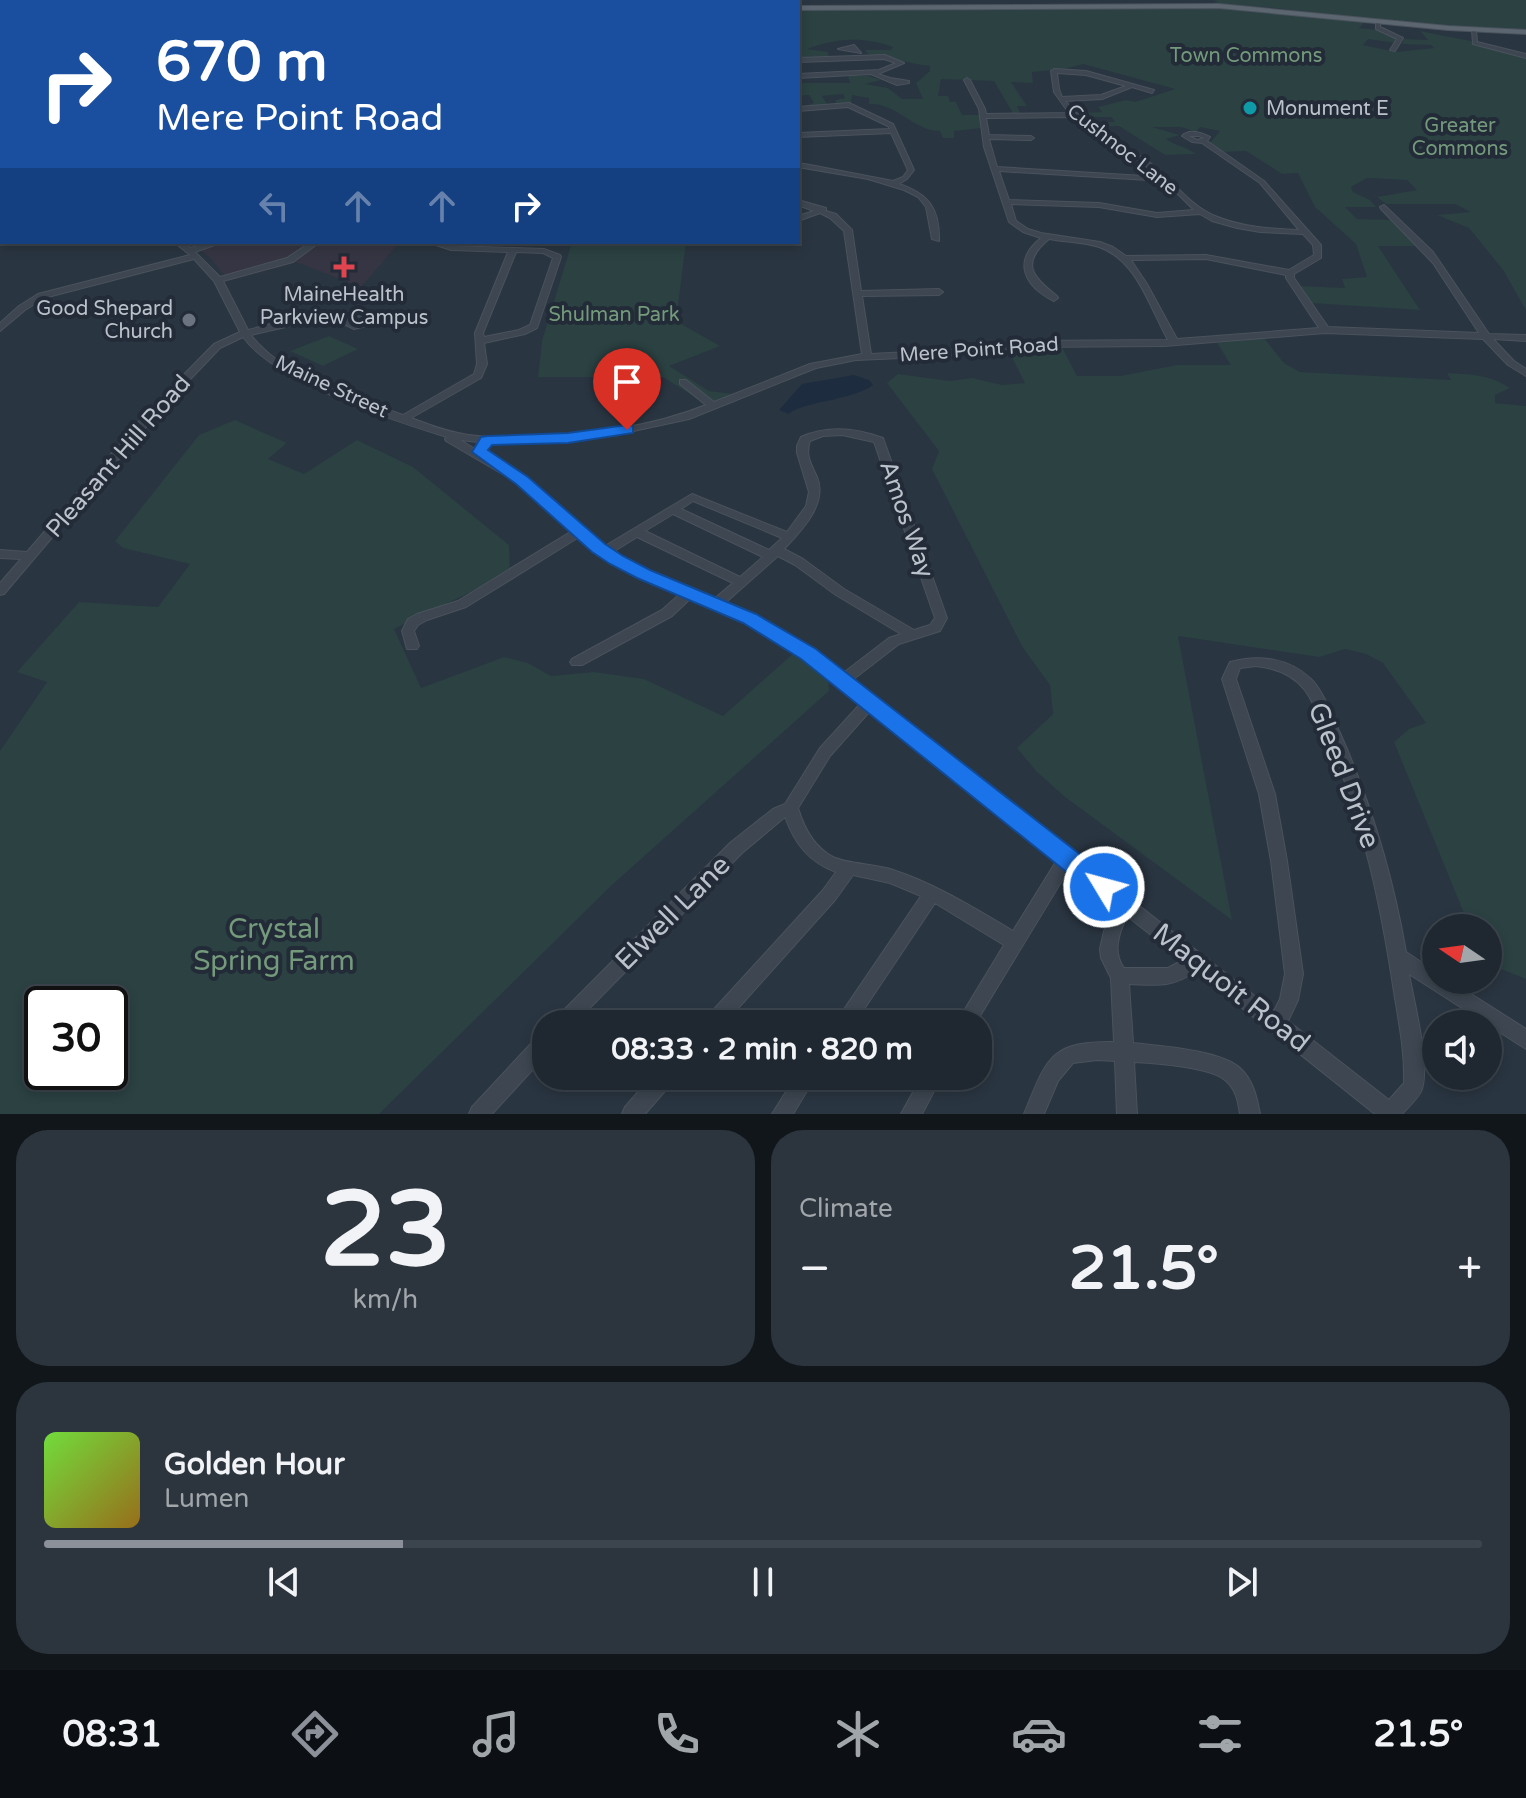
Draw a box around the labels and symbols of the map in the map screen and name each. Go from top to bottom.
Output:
park label: Town Commons [1170,44,1322,68]
place label: Monument E [1266,97,1389,121]
street label: Cushnoc Lane [1062,99,1183,201]
marker: Monument E [1241,99,1259,117]
park label: Greater Commons [1412,114,1508,161]
marker: MaineHealth Parkview Campus [333,256,355,278]
place label: MaineHealth Parkview Campus [260,283,428,330]
place label: Good Shepard Church [36,297,173,344]
park label: Shulman Park [548,303,680,327]
marker: Good Shepard Church [180,311,198,329]
street label: Mere Point Road [899,332,1060,368]
pin [593,348,661,430]
street label: Maine Street [271,350,392,424]
street label: Pleasant Hill Road [40,369,197,544]
street label: Amos Way [873,457,940,581]
street label: Gleed Drive [1301,697,1387,853]
position arrow [1062,845,1146,929]
street label: Elwell Lane [608,848,737,977]
park label: Crystal Spring Farm [193,912,355,978]
north arrow [1422,914,1502,994]
street label: Maquoit Road [1146,916,1317,1060]
speed limit sign: 30 [24,986,128,1090]

